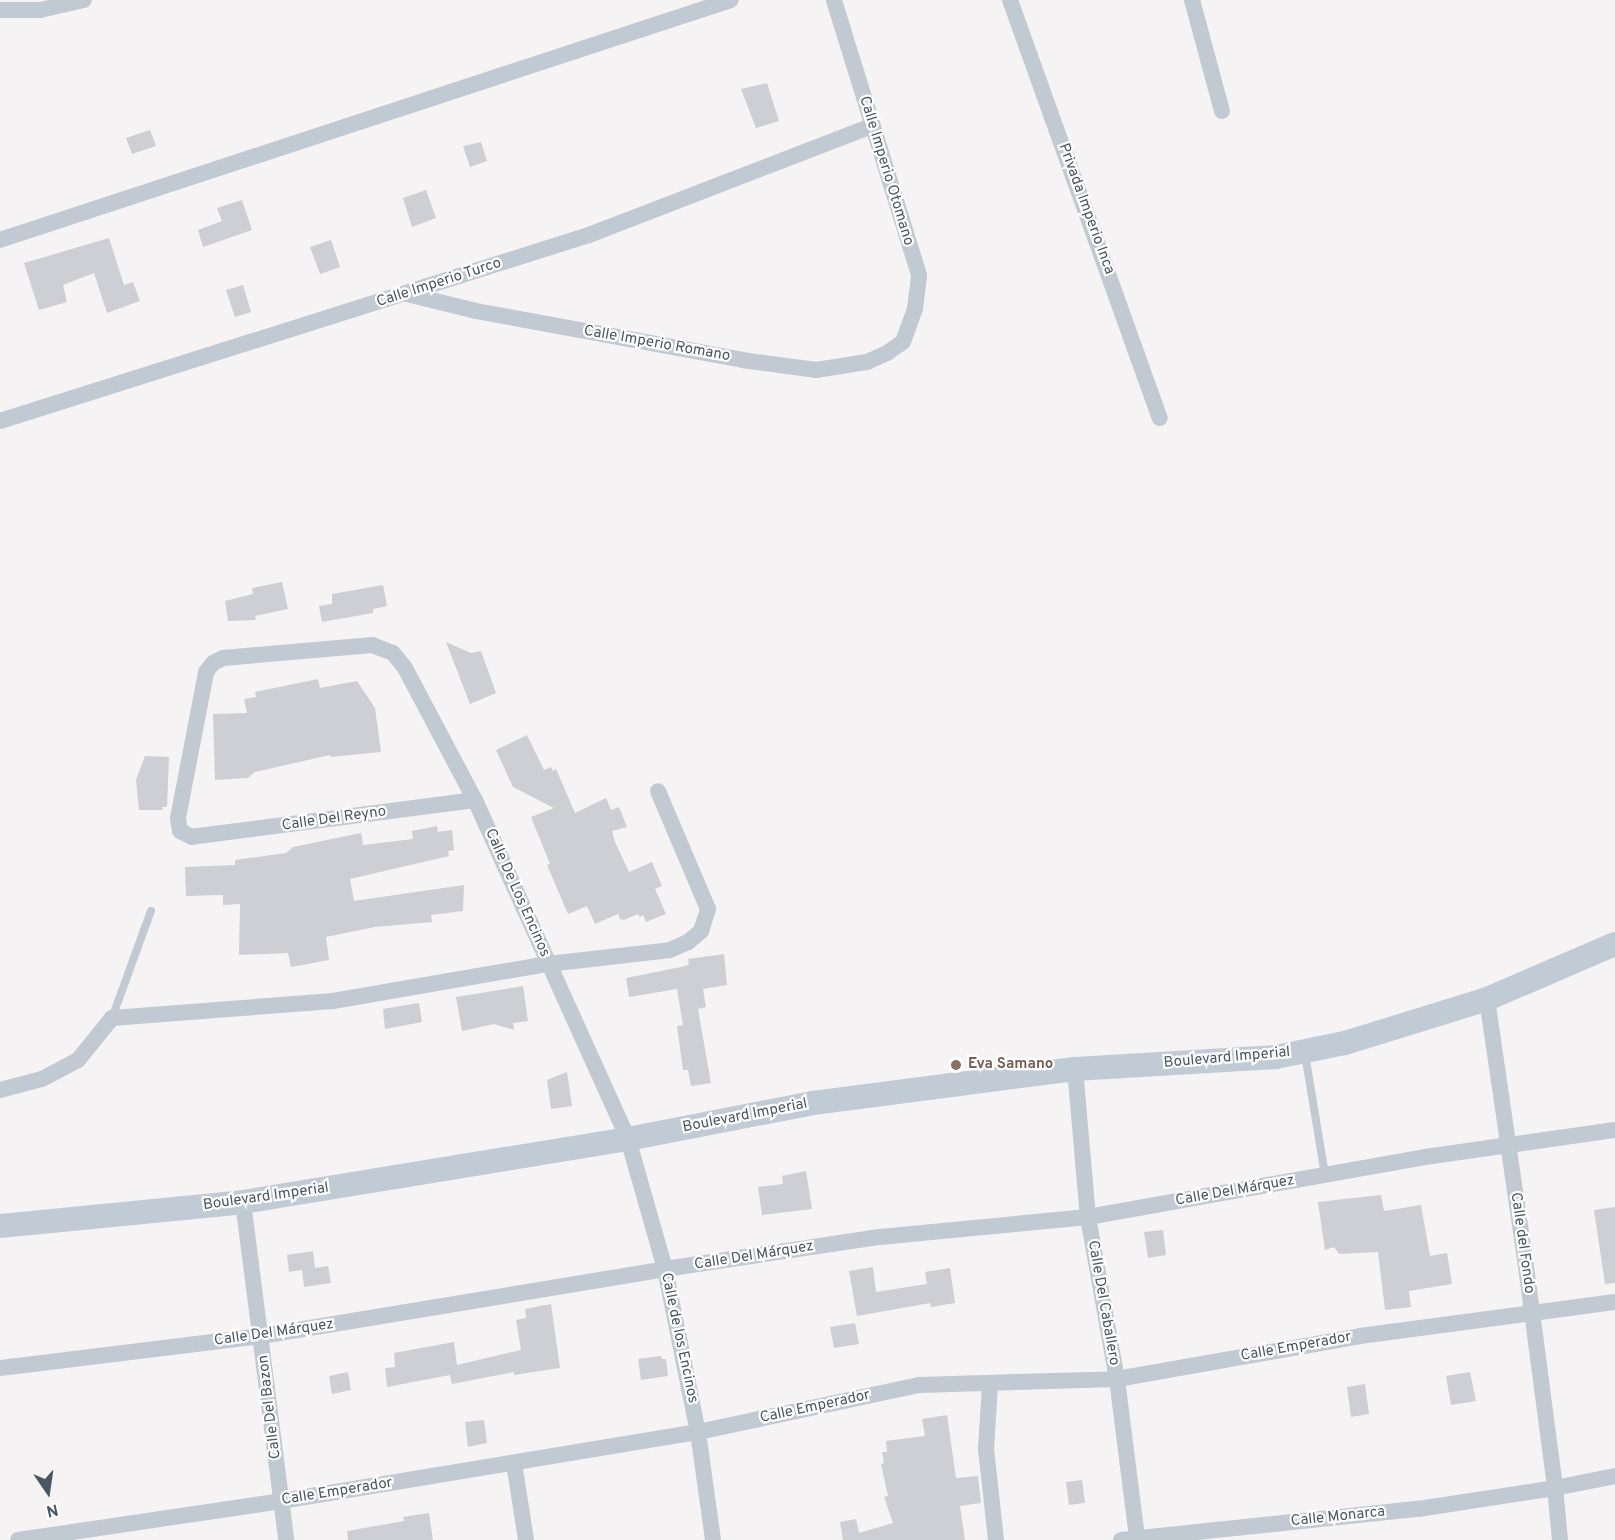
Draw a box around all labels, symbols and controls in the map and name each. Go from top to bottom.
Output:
street label: Calle Imperio Otomano [855,94,917,248]
street label: Privada Imperio Inca [1054,141,1118,277]
street label: Calle Imperio Turco [374,254,504,312]
street label: Calle Imperio Romano [582,322,732,366]
street label: Calle Del Reyno [281,803,387,835]
street label: Calle De Los Encinos [481,826,553,960]
street label: Boulevard Imperial [1163,1044,1291,1072]
place label: Eva Samano [968,1056,1053,1074]
marker: Eva Samano [949,1058,963,1072]
street label: Boulevard Imperial [681,1095,809,1137]
street label: Calle Del Márquez [1174,1172,1296,1210]
street label: Boulevard Imperial [202,1179,330,1215]
street label: Calle del Fondo [1506,1191,1538,1295]
street label: Calle Del Márquez [693,1238,815,1274]
street label: Calle Del Caballero [1083,1239,1123,1367]
street label: Calle de los Encinos [656,1271,702,1405]
street label: Calle Del Márquez [213,1316,335,1350]
street label: Calle Emperador [1239,1328,1353,1366]
street label: Calle Del Bazon [255,1354,285,1460]
street label: Calle Emperador [758,1387,872,1427]
north arrow [18,1462,78,1522]
street label: Calle Emperador [280,1474,394,1510]
text: N [44,1499,60,1521]
street label: Calle Monarca [1290,1503,1386,1531]

